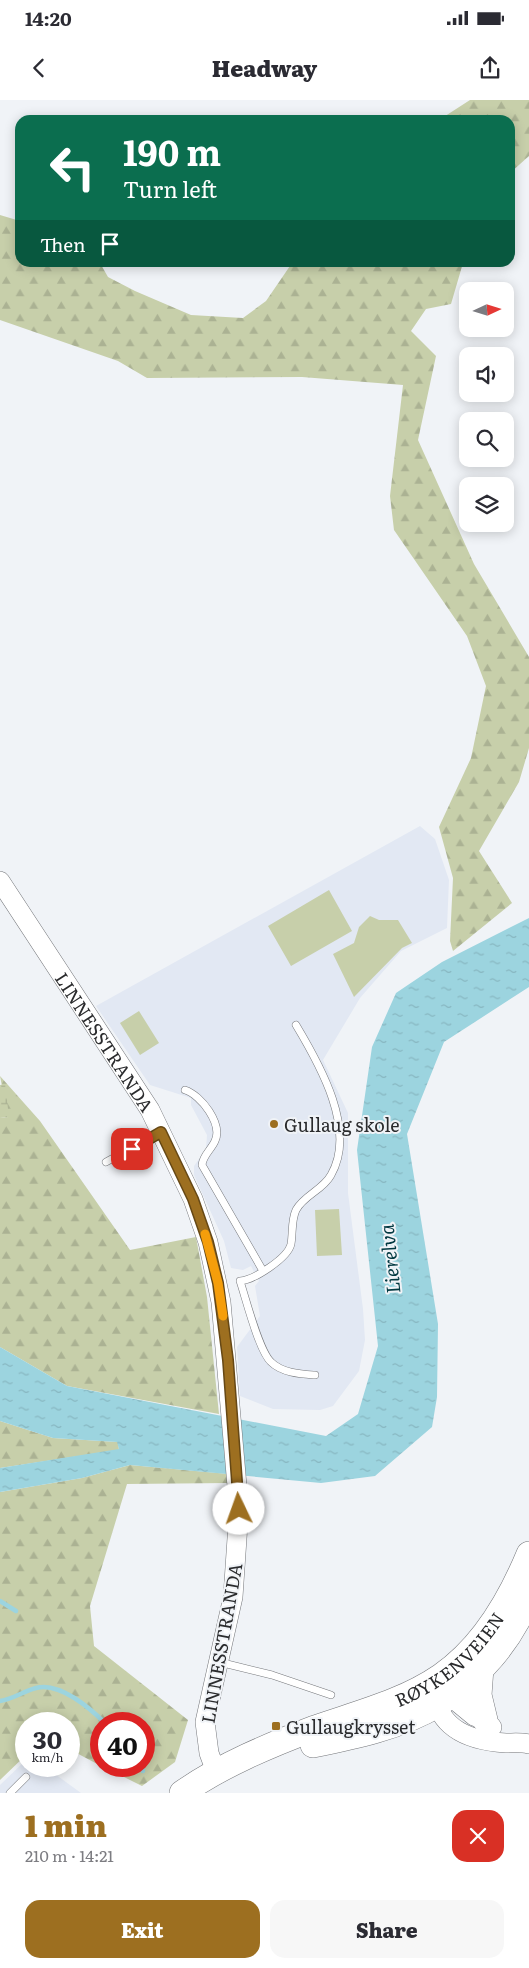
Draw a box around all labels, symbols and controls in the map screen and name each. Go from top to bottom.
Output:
text: 14:20 [25,4,72,32]
text: Headway [212,51,317,84]
icon: back [25,54,53,82]
icon: share [476,54,504,82]
text: 190 m [123,125,221,177]
icon: left [40,135,105,200]
text: Turn left [123,172,217,205]
text: Then [40,230,86,258]
icon: arrive [96,230,124,258]
north arrow [459,282,514,338]
map controls [459,282,514,532]
button: sound [459,347,514,402]
button: search [459,412,514,467]
button: layers [459,477,514,532]
street label: LINNESSTRANDA [49,966,161,1117]
place label: Gullaug skole [284,1111,400,1138]
marker: Gullaug skole [268,1118,280,1130]
pin [111,1128,153,1170]
icon: arrive [118,1135,146,1163]
water label: Lierelva [371,1223,407,1295]
position arrow [212,1482,264,1534]
street label: LINNESSTRANDA [194,1561,248,1725]
street label: RØYKENVEIEN [390,1606,510,1712]
speed limit sign: 40 [90,1712,155,1777]
place label: Gullaugkrysset [286,1713,416,1740]
text: 30 [33,1720,62,1757]
marker: Gullaugkrysset [270,1720,282,1732]
text: km/h [32,1748,63,1766]
text: 1 min [25,1802,107,1846]
button: close [452,1810,504,1862]
text: 210 m · 14:21 [25,1843,114,1867]
button: Exit [25,1900,260,1958]
button: Share [270,1900,504,1958]

